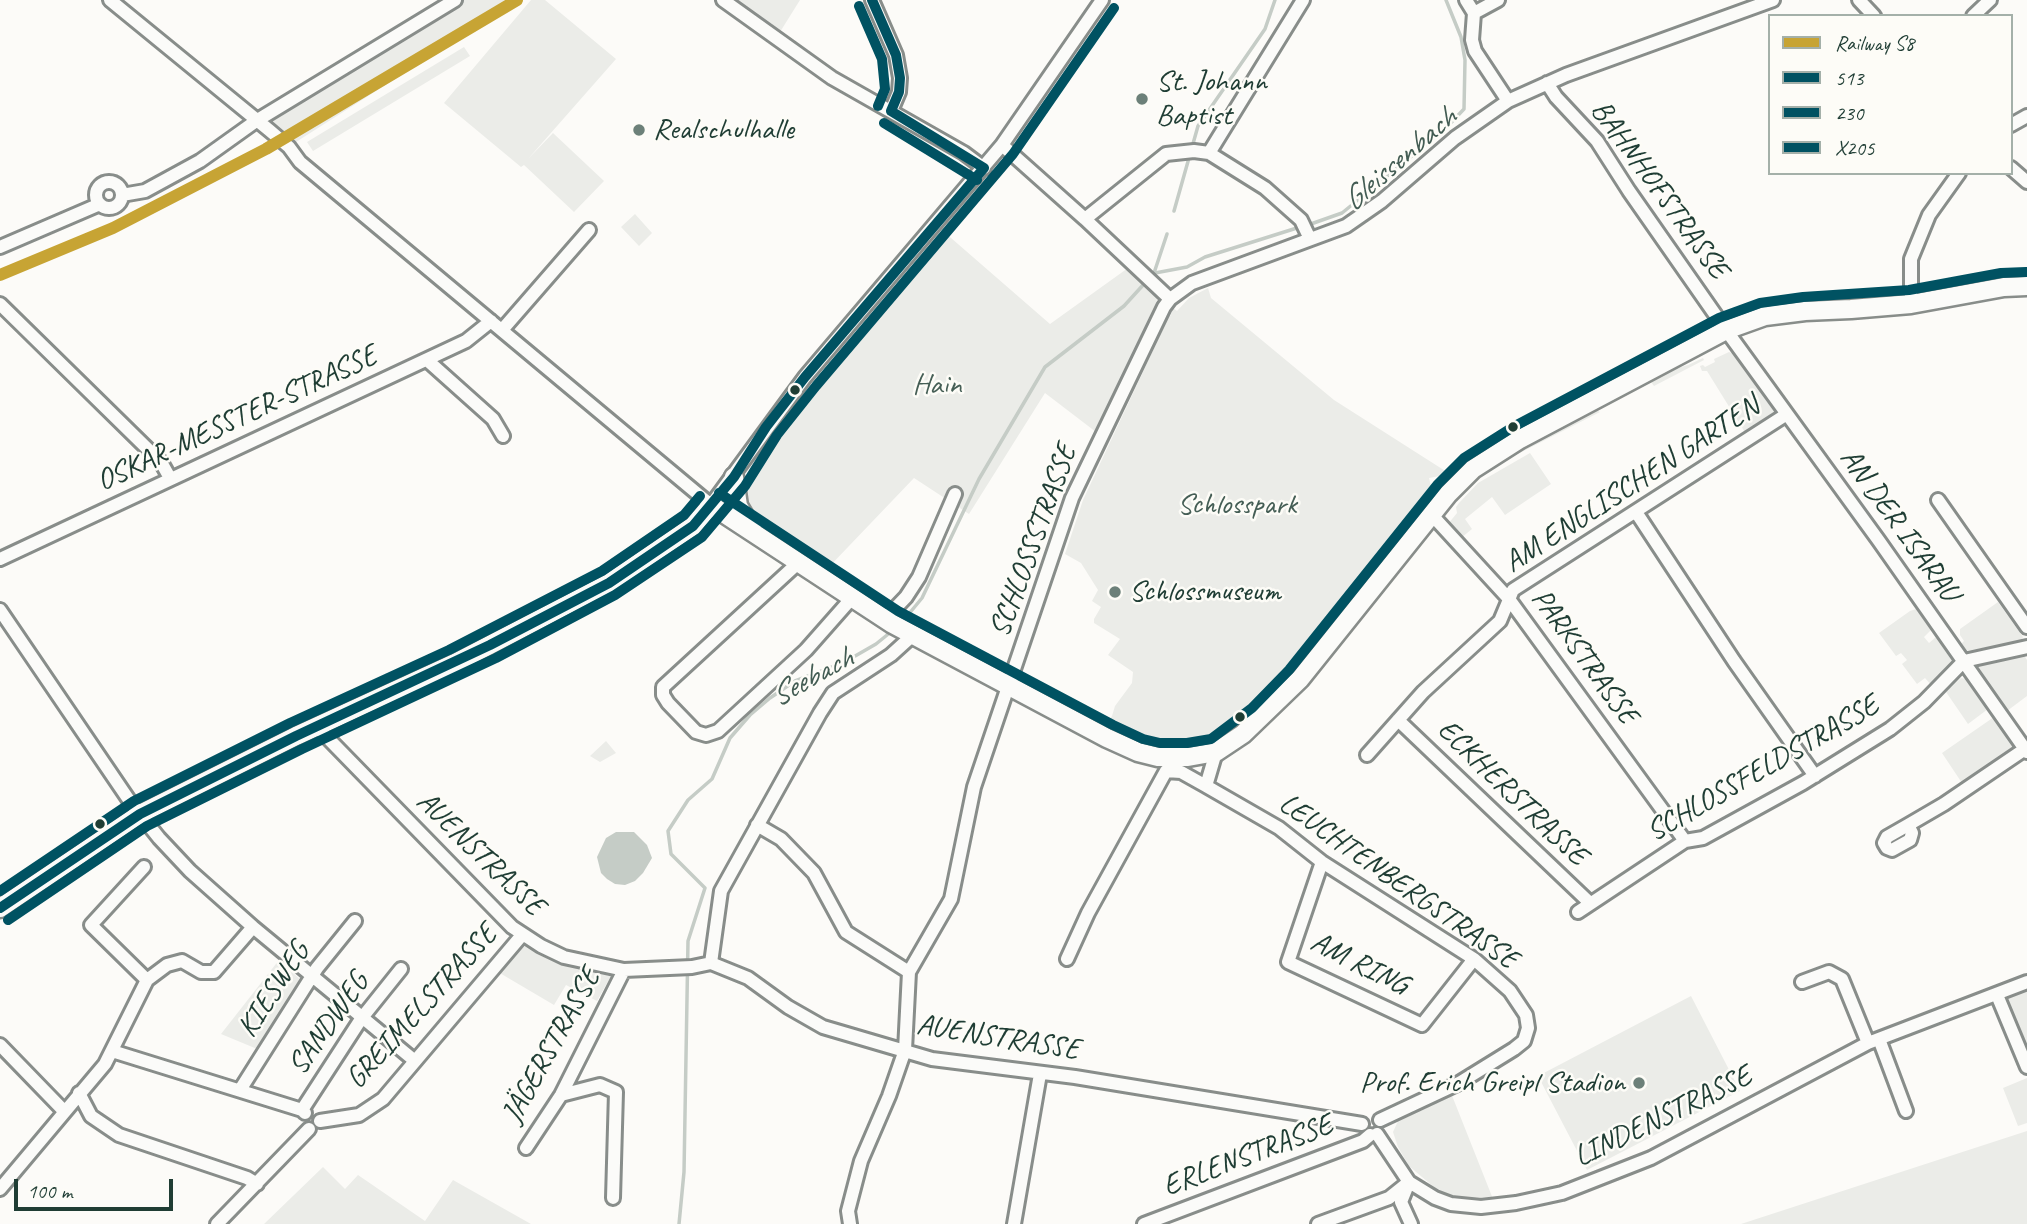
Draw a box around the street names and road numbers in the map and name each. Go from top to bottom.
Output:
street label: BAHNHOFSTRASSE [1582,94,1736,286]
street label: OSKAR-MESSTER-STRASSE [91,338,383,500]
street label: AM ENGLISCHEN GARTEN [1498,389,1766,581]
street label: SCHLOSSSTRASSE [983,440,1085,642]
street label: AN DER ISARAU [1831,441,1967,609]
street label: PARKSTRASSE [1523,582,1645,732]
street label: SCHLOSSFELDSTRASSE [1641,688,1885,850]
street label: ECKHERSTRASSE [1429,712,1595,874]
street label: AUENSTRASSE [408,784,552,924]
street label: LEUCHTENBERGSTRASSE [1272,786,1524,978]
street label: GREIMELSTRASSE [339,917,505,1097]
street label: AM RING [1305,924,1413,1004]
street label: KIESWEG [230,936,318,1044]
street label: JÄGERSTRASSE [495,962,609,1130]
street label: SANDWEG [281,966,377,1082]
street label: AUENSTRASSE [914,1007,1082,1069]
street label: LINDENSTRASSE [1568,1059,1758,1175]
street label: ERLENSTRASSE [1158,1107,1338,1205]

